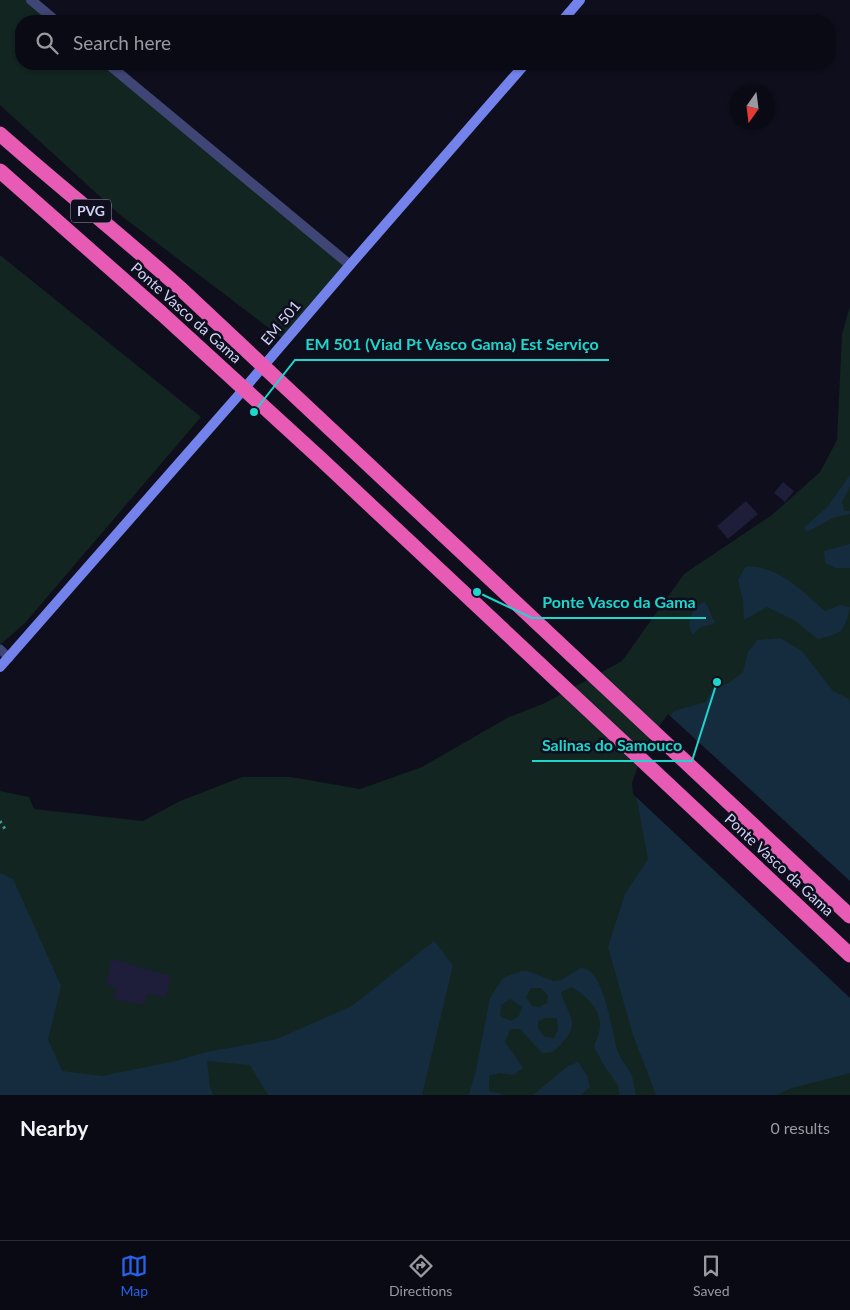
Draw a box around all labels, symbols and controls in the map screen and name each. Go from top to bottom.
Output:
search box [15,15,835,70]
icon: search [33,29,61,57]
text: Search here [73,31,171,54]
north arrow [730,85,775,130]
road number: PVG [71,200,111,222]
street label: Ponte Vasco da Gama [128,258,246,367]
street label: EM 501 [256,296,304,348]
callout: EM 501 (Viad Pt Vasco Gama) Est Serviço [295,329,609,360]
text: EM 501 (Viad Pt Vasco Gama) Est Serviço [305,334,599,353]
callout: Ponte Vasco da Gama [532,587,706,618]
text: Ponte Vasco da Gama [542,592,696,611]
callout: Salinas do Samouco [532,730,692,761]
text: Salinas do Samouco [542,735,682,754]
street label: Ponte Vasco da Gama [722,809,838,919]
text: Nearby [20,1115,88,1140]
text: 0 results [770,1118,830,1137]
tab: Map [120,1252,148,1299]
tab: Directions [389,1252,452,1299]
tab: Saved [693,1252,730,1299]

